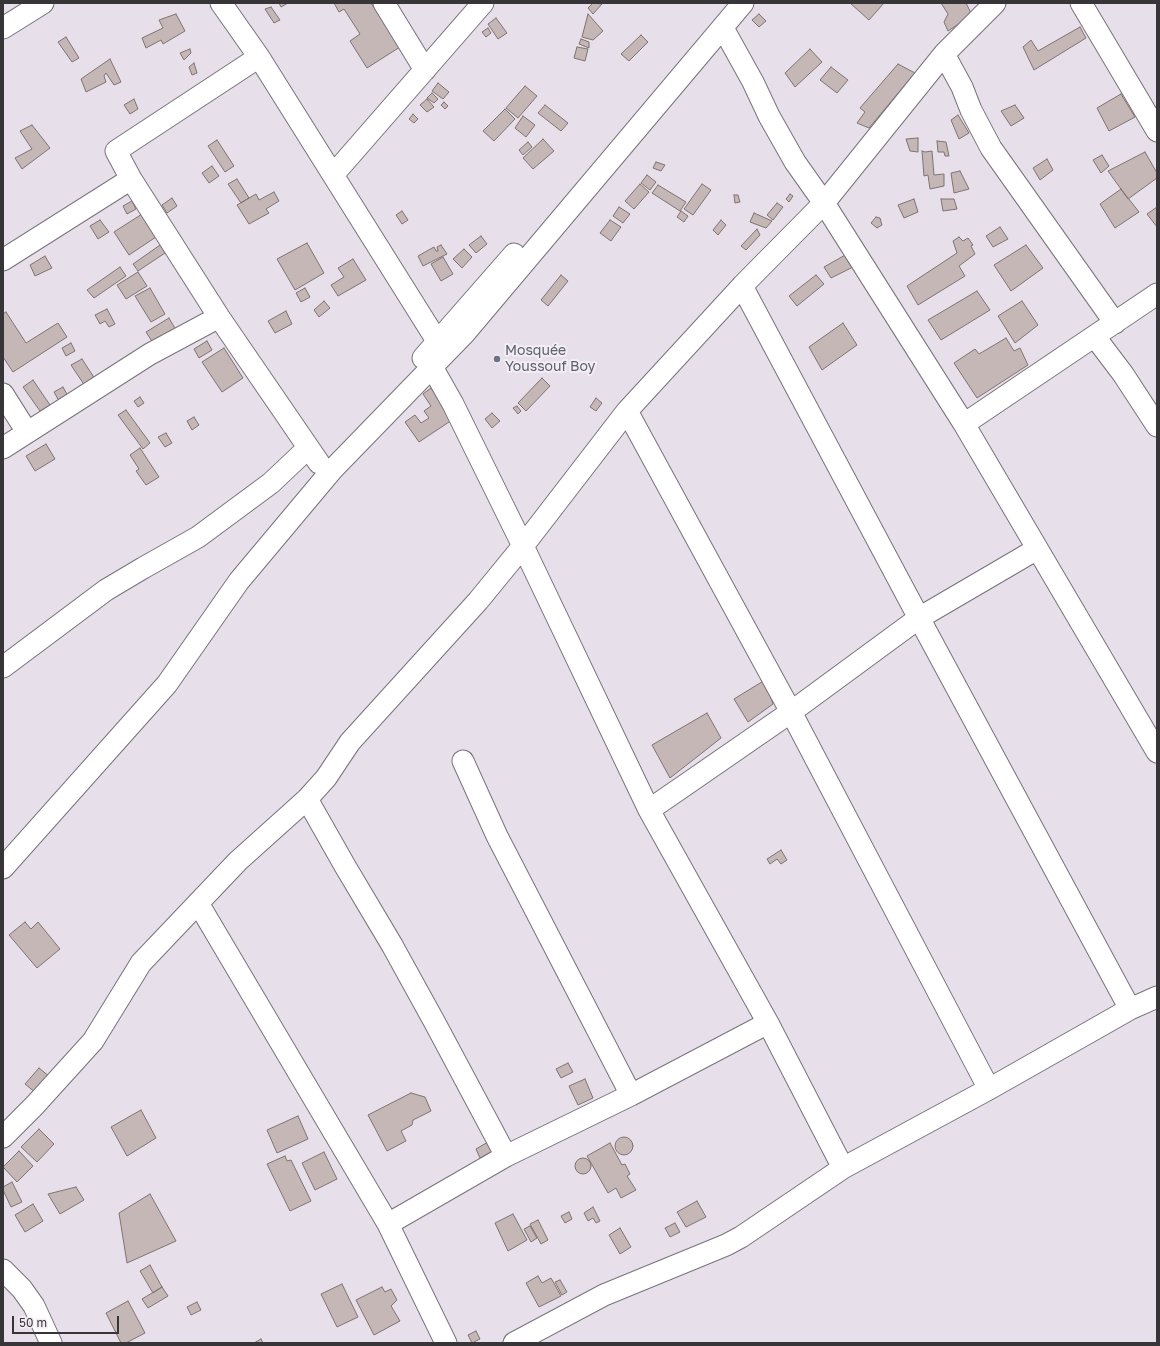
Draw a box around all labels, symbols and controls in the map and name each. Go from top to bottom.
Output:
place label: Mosquée Youssouf Boy [505,343,595,376]
marker: Mosquée Youssouf Boy [492,354,502,364]
scale bar [14,1308,121,1334]
text: 50 m [19,1315,47,1330]

